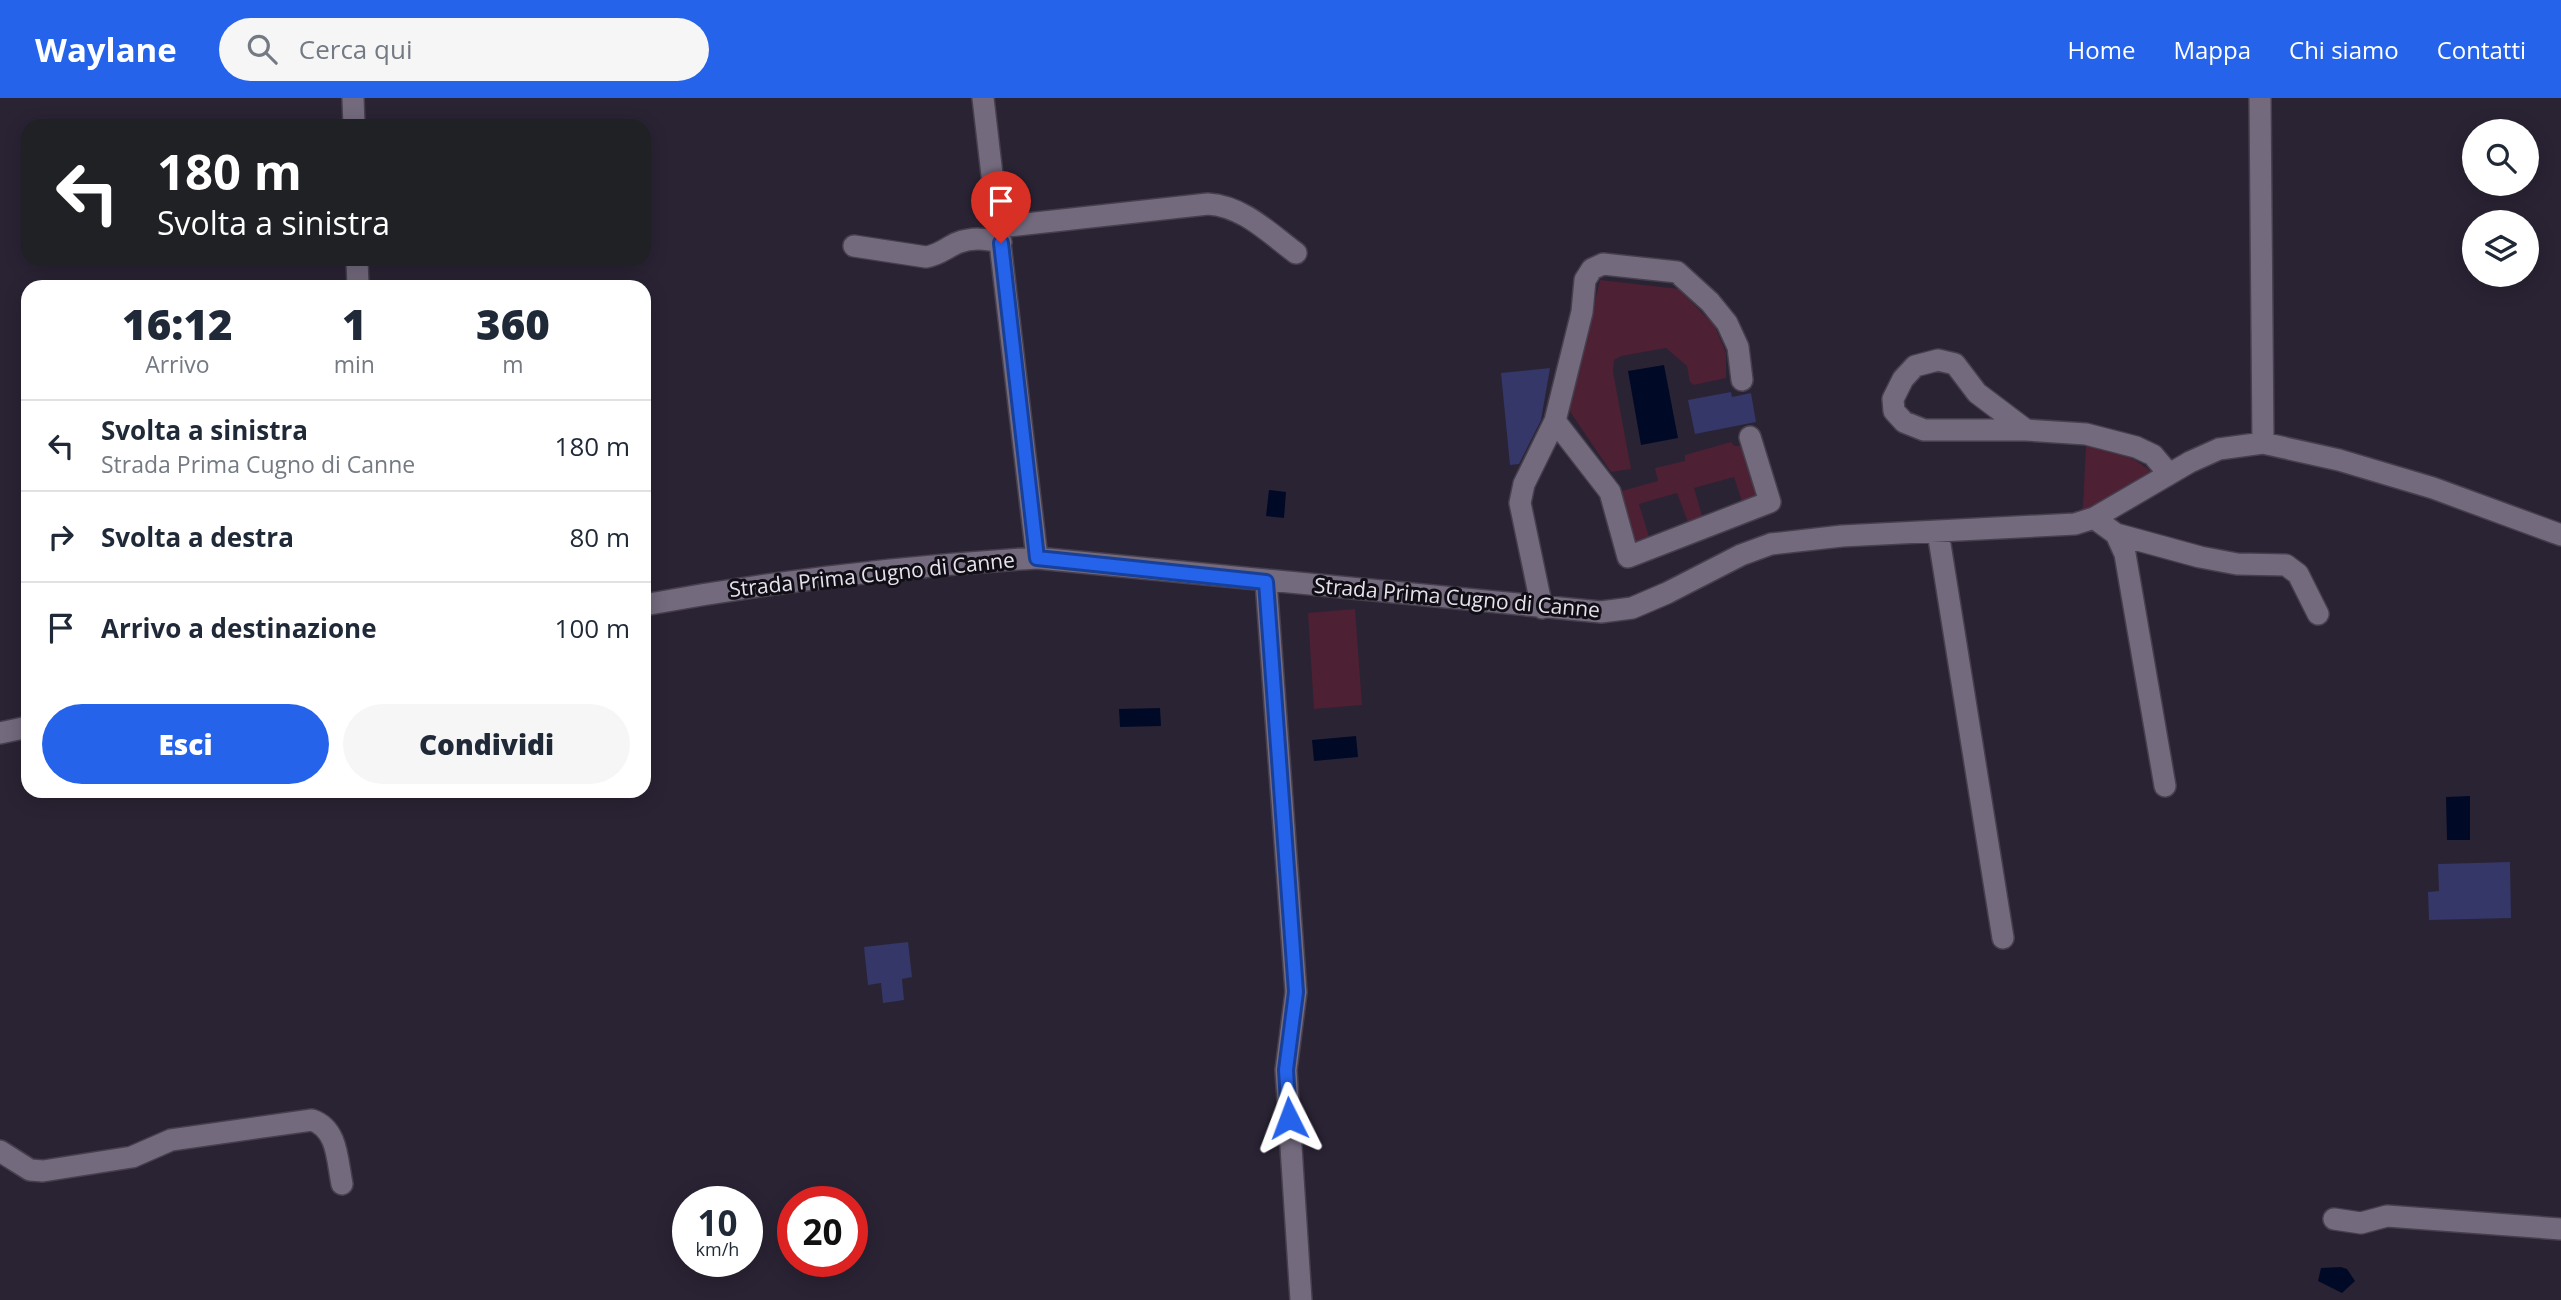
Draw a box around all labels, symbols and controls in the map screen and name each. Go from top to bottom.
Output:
search box [219,18,709,81]
text: Waylane [35,27,177,72]
icon: search [243,30,281,68]
text: Cerca qui [299,31,412,67]
text: Home [2068,33,2135,66]
text: Mappa [2173,33,2251,66]
text: Chi siamo [2289,33,2399,66]
text: Contatti [2437,33,2526,66]
map controls [2462,119,2539,287]
button: search [2462,119,2539,196]
text: 180 m [157,138,302,204]
icon: left [42,147,133,238]
pin [971,171,1031,243]
icon: arrive [982,182,1020,220]
text: Svolta a sinistra [157,201,390,244]
button: layers [2462,210,2539,287]
text: 16:12 [122,295,233,352]
text: 1 [342,295,367,352]
text: 360 [476,295,550,352]
text: Arrivo [145,348,210,380]
text: min [334,348,375,380]
text: m [502,348,524,380]
text: Svolta a sinistra [101,412,308,448]
icon: left [42,427,80,465]
text: 180 m [555,428,630,464]
text: Strada Prima Cugno di Canne [101,448,415,480]
icon: right [42,518,80,556]
text: Svolta a destra [101,519,294,555]
text: 80 m [569,519,630,555]
street label: Strada Prima Cugno di Canne [728,545,1016,603]
street label: Strada Prima Cugno di Canne [1313,571,1601,623]
icon: arrive [42,609,80,647]
text: Arrivo a destinazione [101,610,377,646]
text: 100 m [555,610,630,646]
button: Esci [42,704,329,784]
button: Condividi [343,704,630,784]
position arrow [1252,1081,1326,1155]
speed limit sign: 20 [777,1186,868,1277]
text: 10 [697,1199,738,1246]
text: km/h [696,1237,739,1261]

